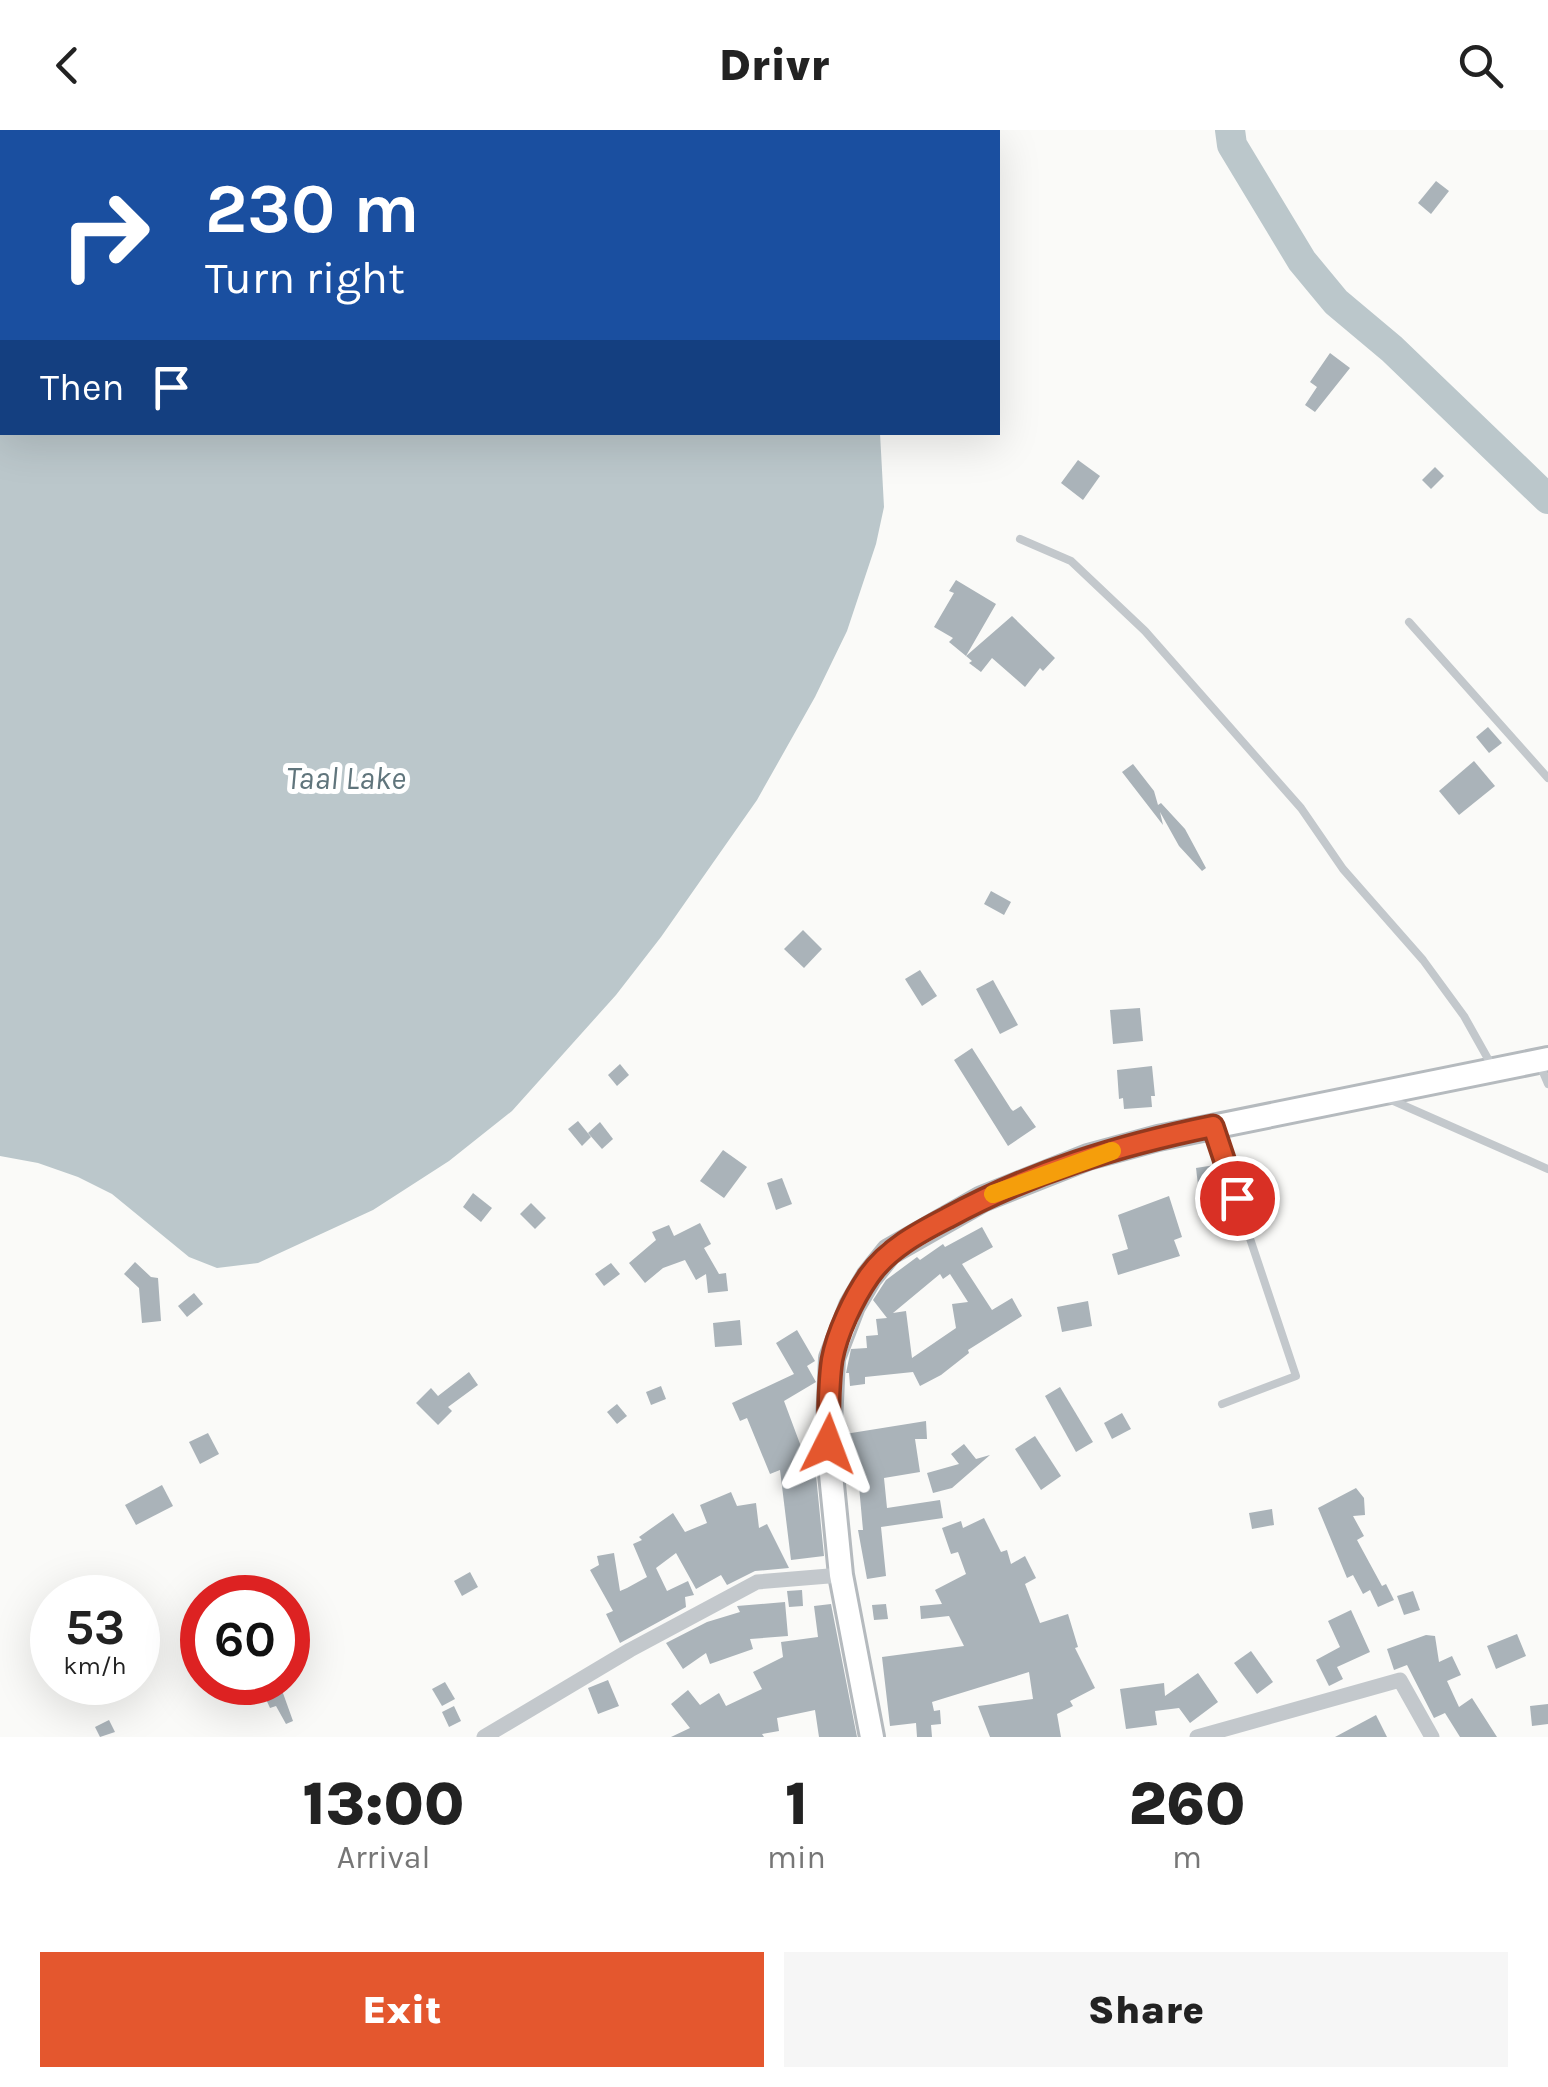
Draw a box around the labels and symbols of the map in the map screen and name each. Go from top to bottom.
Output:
water label: Taal Lake [286,760,406,797]
pin [1195,1156,1280,1241]
position arrow [776,1392,880,1496]
speed limit sign: 60 [180,1575,310,1705]

